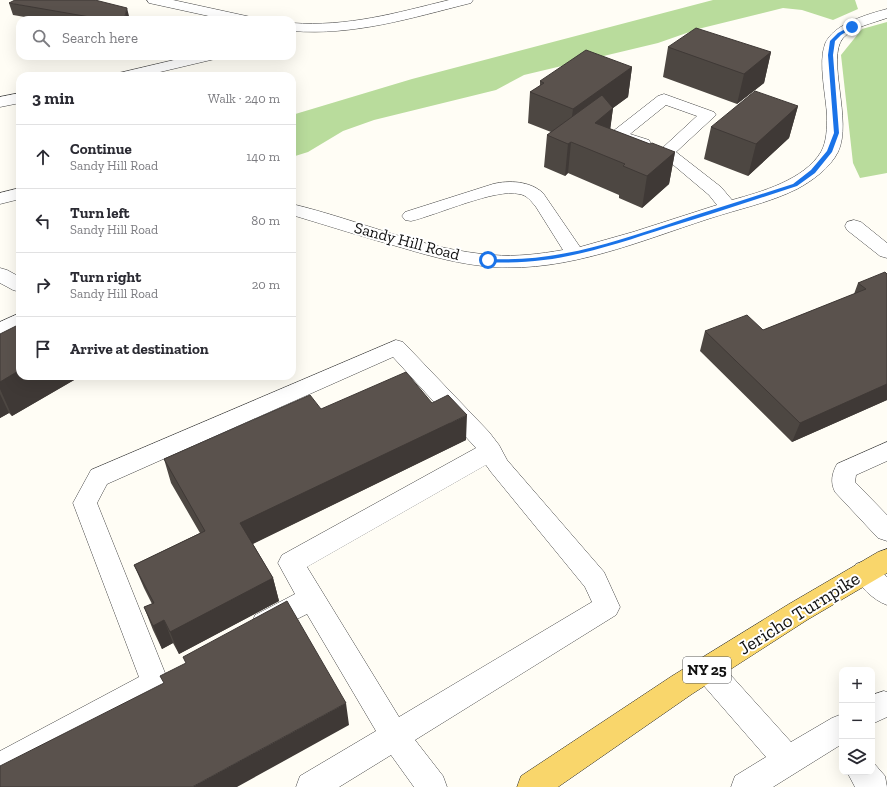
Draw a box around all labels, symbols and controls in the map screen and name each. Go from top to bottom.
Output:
search box [16,16,296,60]
route end [843,18,861,36]
icon: search [30,27,52,49]
text: Search here [62,29,138,47]
text: 3 min [32,88,74,108]
text: Walk · 240 m [208,91,280,106]
text: Continue [70,140,132,158]
icon: ahead [32,146,54,168]
text: 140 m [246,149,280,164]
text: Sandy Hill Road [70,158,158,173]
text: Turn left [70,204,130,222]
icon: left [32,210,54,232]
text: 80 m [251,213,280,228]
street label: Sandy Hill Road [352,218,462,264]
text: Sandy Hill Road [70,222,158,237]
route start [479,251,497,269]
text: Turn right [70,268,141,286]
icon: right [32,274,54,296]
text: 20 m [252,277,280,292]
text: Sandy Hill Road [70,286,158,301]
icon: arrive [32,338,54,360]
text: Arrive at destination [70,340,209,358]
street label: Jericho Turnpike [734,566,864,660]
road number: NY 25 [683,657,731,683]
map controls [839,667,875,775]
button: + [839,667,875,703]
button: − [839,703,875,739]
button: layers [839,739,875,775]

